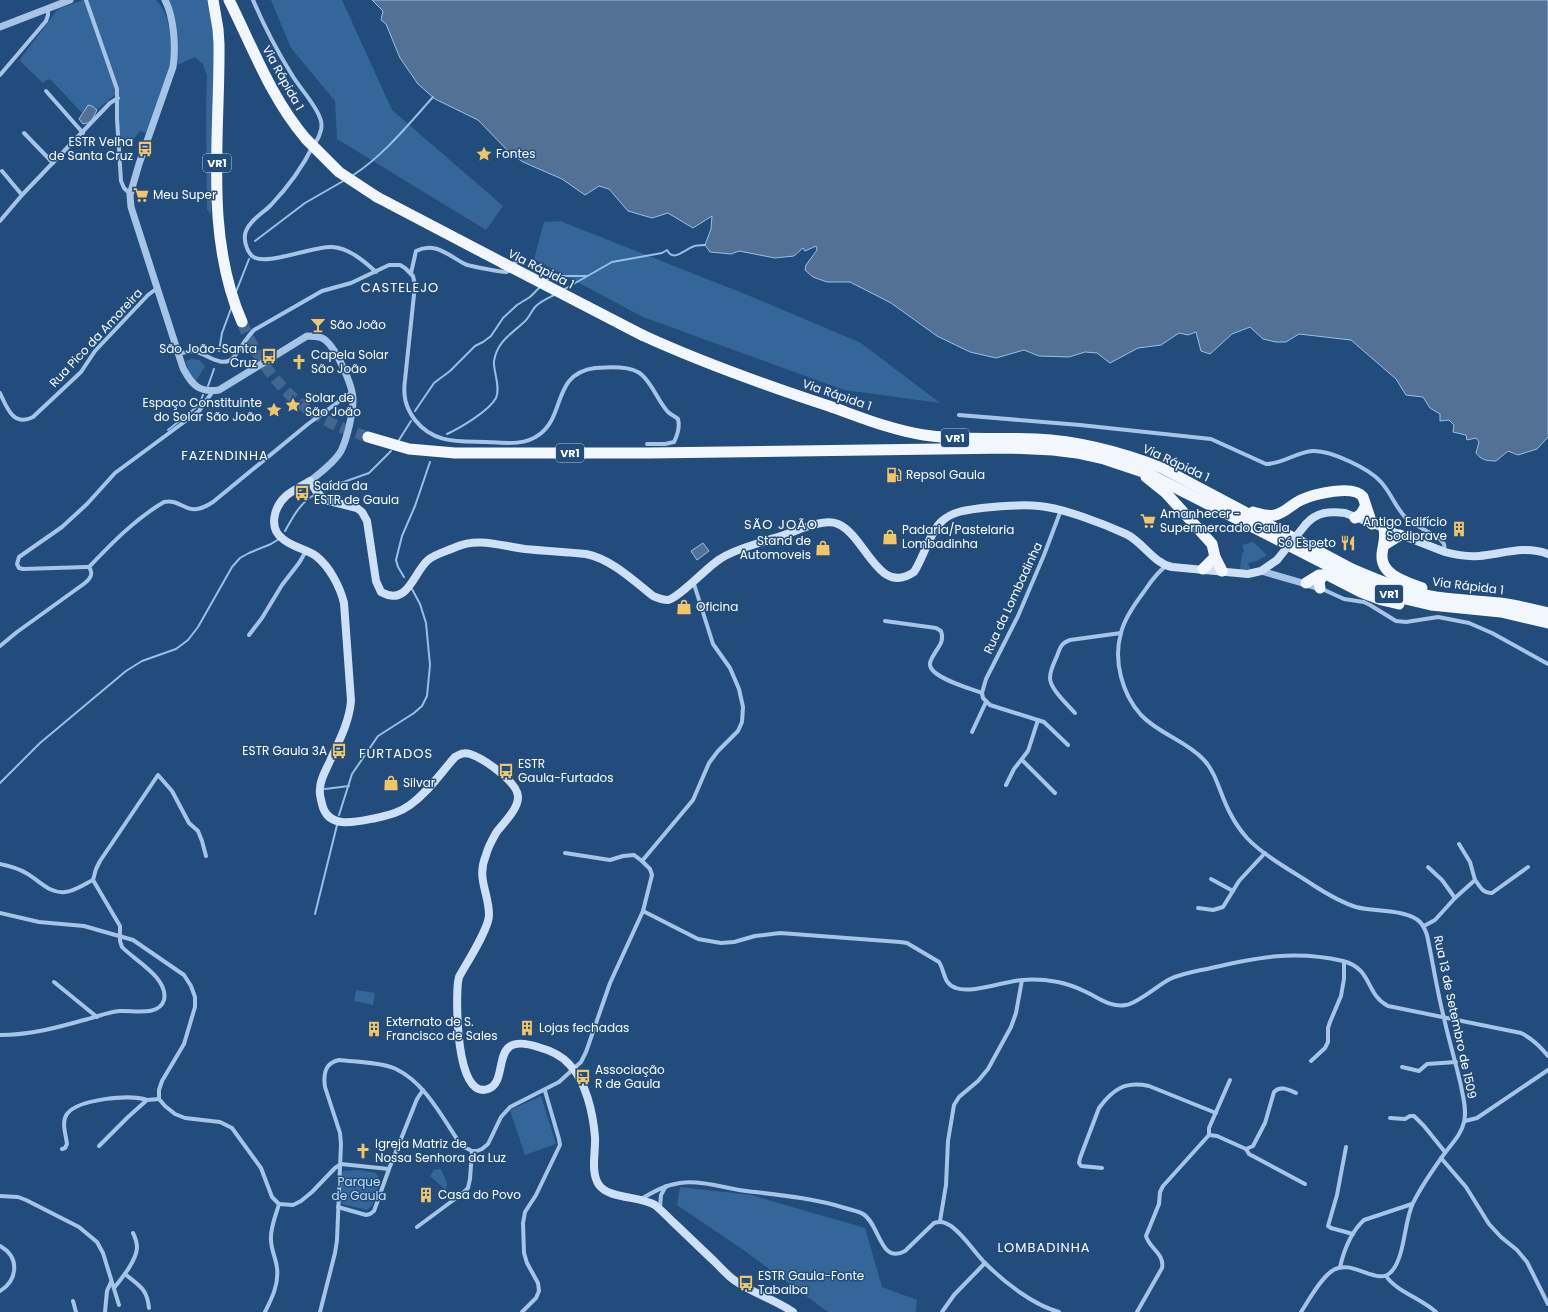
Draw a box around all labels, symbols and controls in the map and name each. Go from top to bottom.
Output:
street label: Via Rápida 1 [259,42,308,113]
place label: ESTR Velha de Santa Cruz [49,133,133,164]
bus stop icon: ESTR Velha de Santa Cruz [136,140,154,158]
place icon: Fontes [475,145,493,163]
place label: Fontes [496,145,535,162]
road number: VR1 [203,154,231,172]
supermarket icon: Meu Super [132,186,150,204]
place label: Meu Super [153,186,217,203]
street label: Via Rápida 1 [505,245,577,293]
district label: CASTELEJO [361,278,439,297]
street label: Rua Pico da Amoreira [45,285,146,391]
bar icon: São João [309,316,327,334]
place label: São João [330,316,386,333]
place label: São João-Santa Cruz [159,340,257,371]
place label: Capela Solar São João [311,346,389,377]
bus stop icon: São João-Santa Cruz [260,347,278,365]
church icon: Capela Solar São João [290,353,308,371]
street label: Via Rápida 1 [800,375,874,414]
place label: Solar de São João [305,389,361,420]
place label: Espaço Constituinte do Solar São João [142,394,262,425]
place icon: Solar de São João [284,396,302,414]
place icon: Espaço Constituinte do Solar São João [265,401,283,419]
road number: VR1 [941,429,969,447]
street label: Via Rápida 1 [1140,440,1212,485]
road number: VR1 [556,444,584,462]
district label: FAZENDINHA [181,446,269,465]
fuel station icon: Repsol Gaula [885,466,903,484]
place label: Repsol Gaula [906,466,985,483]
place label: Saída da ESTR de Gaula [314,477,399,508]
bus stop icon: Saída da ESTR de Gaula [293,484,311,502]
place label: Amanhecer - Supermercado Gaula [1160,505,1290,536]
supermarket icon: Amanhecer - Supermercado Gaula [1139,512,1157,530]
place label: Antigo Edifício Sodiprave [1363,513,1447,544]
district label: SÃO JOÃO [744,515,818,534]
building icon: Antigo Edifício Sodiprave [1450,520,1468,538]
place label: Padaria/Pastelaria Lombadinha [902,521,1014,552]
shop icon: Padaria/Pastelaria Lombadinha [881,528,899,546]
place label: Stand de Automoveis [740,532,811,563]
place label: Só Espeto [1278,534,1336,551]
restaurant icon: Só Espeto [1339,534,1357,552]
shop icon: Stand de Automoveis [814,539,832,557]
street label: Rua da Lombadinha [979,539,1046,657]
street label: Via Rápida 1 [1431,573,1505,598]
road number: VR1 [1375,585,1403,603]
shop icon: Oficina [675,598,693,616]
place label: Oficina [696,598,738,615]
place label: ESTR Gaula 3A [242,742,327,759]
bus stop icon: ESTR Gaula 3A [330,742,348,760]
district label: FURTADOS [359,744,433,763]
place label: ESTR Gaula-Furtados [518,755,614,786]
bus stop icon: ESTR Gaula-Furtados [497,762,515,780]
shop icon: Silvar [382,774,400,792]
place label: Silvar [403,774,436,791]
street label: Rua 13 de Setembro de 1509 [1430,934,1481,1100]
place label: Externato de S. Francisco de Sales [386,1013,498,1044]
building icon: Lojas fechadas [518,1019,536,1037]
place label: Lojas fechadas [539,1019,629,1036]
building icon: Externato de S. Francisco de Sales [365,1020,383,1038]
place label: Associação R de Gaula [595,1061,665,1092]
bus stop icon: Associação R de Gaula [574,1068,592,1086]
place label: Igreja Matriz de Nossa Senhora da Luz [375,1135,506,1166]
church icon: Igreja Matriz de Nossa Senhora da Luz [354,1142,372,1160]
park label: Parque de Gaula [332,1173,386,1204]
building icon: Casa do Povo [417,1186,435,1204]
place label: Casa do Povo [438,1186,521,1203]
district label: LOMBADINHA [997,1238,1091,1257]
place label: ESTR Gaula-Fonte Tabaiba [758,1267,864,1298]
bus stop icon: ESTR Gaula-Fonte Tabaiba [737,1274,755,1292]

